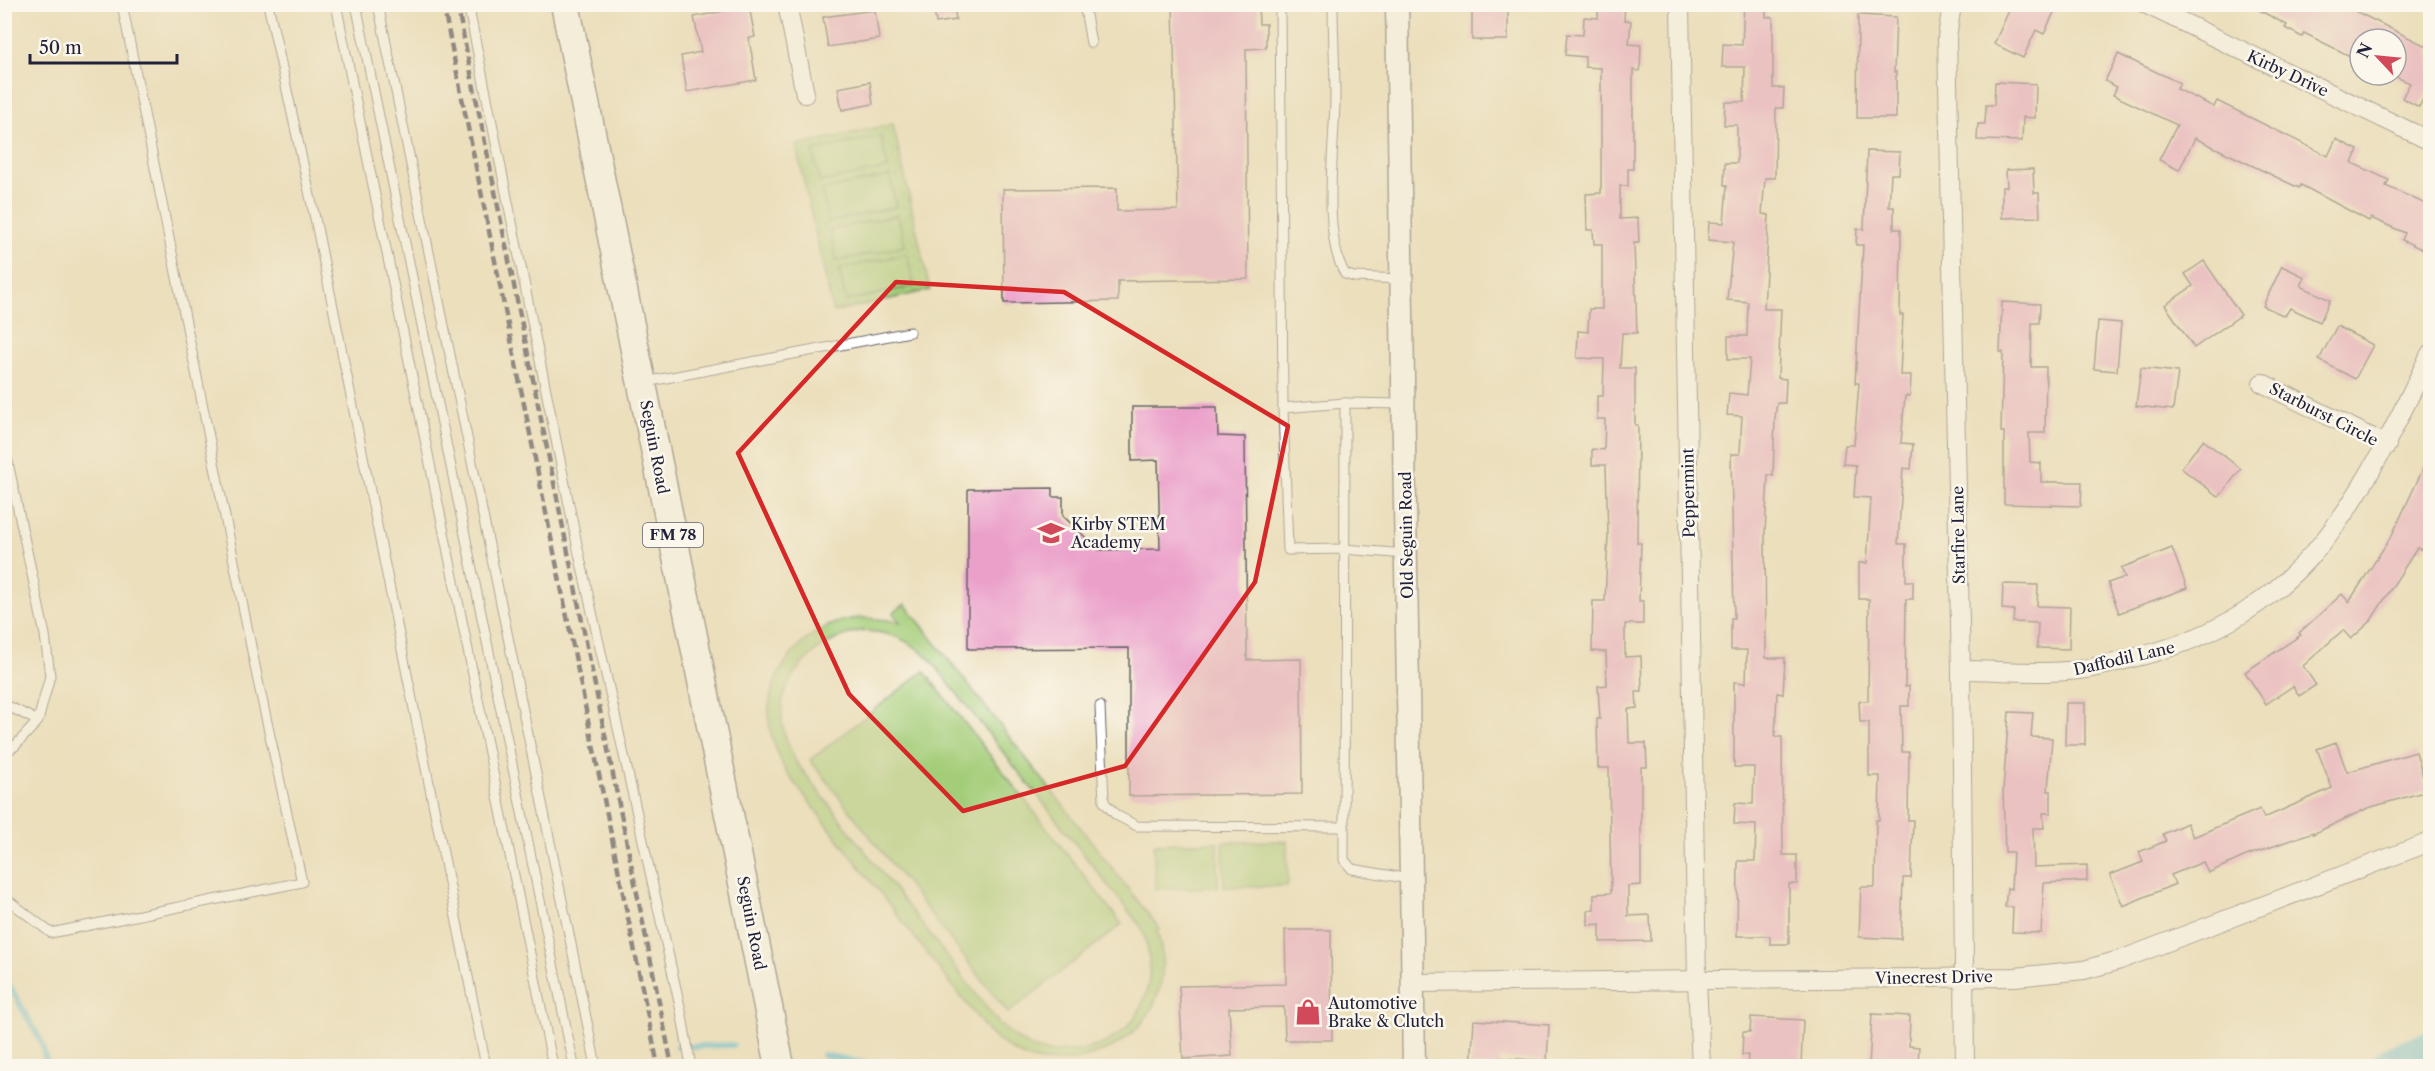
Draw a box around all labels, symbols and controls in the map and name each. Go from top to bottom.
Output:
scale bar [30,27,177,65]
north arrow [2348,27,2408,87]
text: 50 m [39,37,82,59]
text: N [2352,40,2377,61]
street label: Kirby Drive [2244,45,2332,101]
street label: Starburst Circle [2266,378,2382,450]
street label: Seguin Road [636,398,674,496]
street label: Peppermint [1677,448,1699,538]
street label: Old Seguin Road [1395,471,1417,599]
street label: Starfire Lane [1947,486,1969,584]
place label: Kirby STEM Academy [1070,514,1166,552]
school or university icon: Kirby STEM Academy [1036,518,1066,548]
road number: FM 78 [643,523,703,547]
street label: Daffodil Lane [2071,637,2177,679]
street label: Seguin Road [733,874,771,972]
street label: Vinecrest Drive [1874,966,1993,988]
place label: Automotive Brake & Clutch [1327,993,1444,1031]
shop icon: Automotive Brake & Clutch [1293,997,1323,1027]

